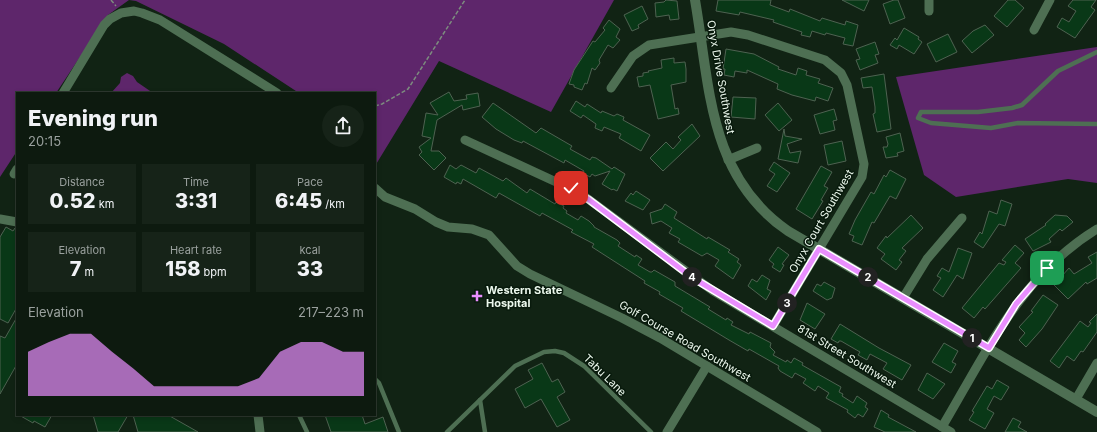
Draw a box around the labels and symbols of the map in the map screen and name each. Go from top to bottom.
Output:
street label: Onyx Drive Southwest [704,19,738,135]
street label: Onyx Court Southwest [786,166,857,275]
pin [554,171,588,205]
pin [1030,251,1064,285]
pin: 4 [682,267,702,287]
pin: 2 [858,267,878,287]
place label: Western State Hospital [486,283,563,310]
marker: Western State Hospital [471,290,483,302]
pin: 3 [777,293,797,313]
street label: Golf Course Road Southwest [617,298,754,385]
street label: 81st Street Southwest [795,321,899,391]
pin: 1 [962,328,982,348]
street label: Tabu Lane [581,351,629,399]

